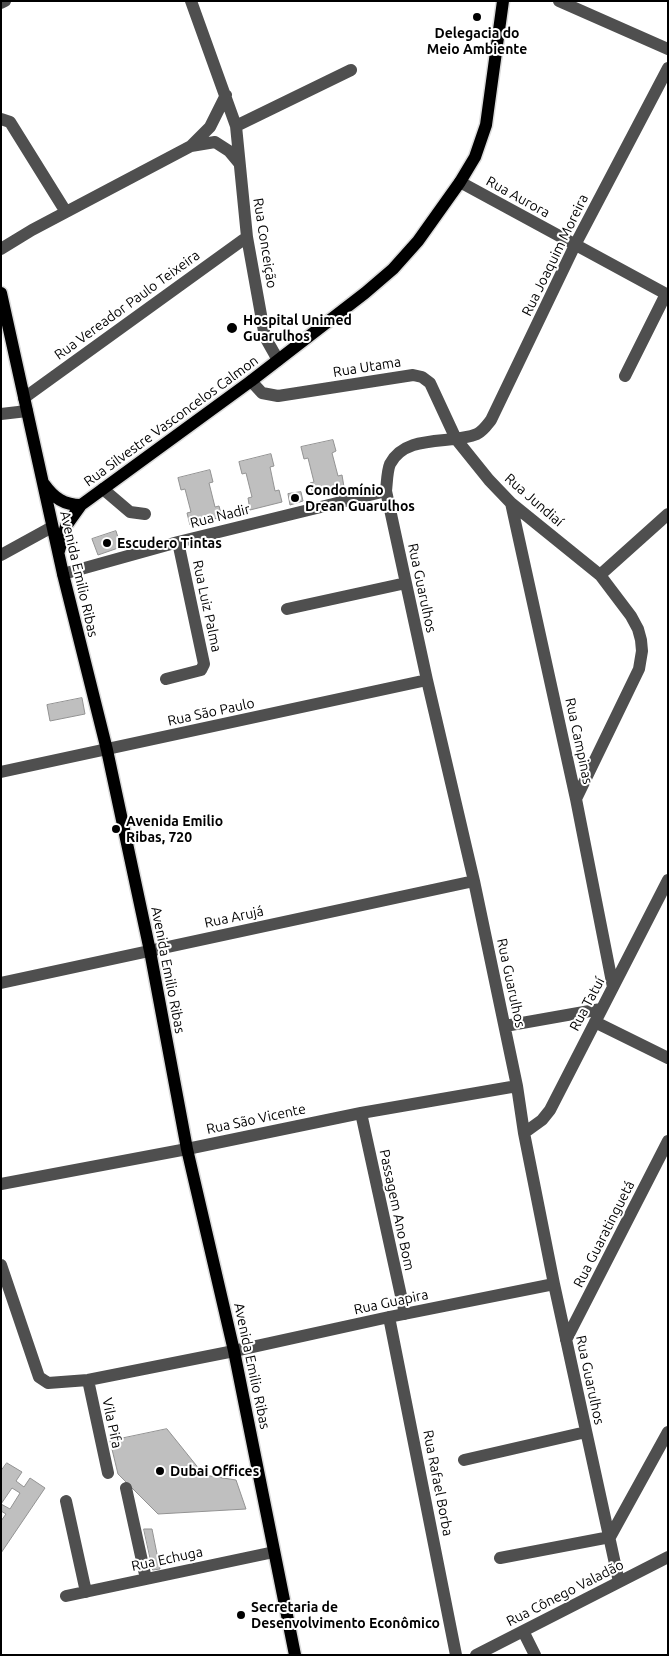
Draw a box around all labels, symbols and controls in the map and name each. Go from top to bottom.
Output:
marker: Delegacia do Meio Ambiente [471,11,483,23]
place label: Delegacia do Meio Ambiente [427,25,527,58]
street label: Rua Aurora [483,173,553,221]
street label: Rua Joaquim Moreira [518,191,592,319]
street label: Rua Conceição [250,197,280,289]
street label: Rua Vereador Paulo Teixeira [51,247,203,363]
place label: Hospital Unimed Guarulhos [243,312,352,344]
marker: Hospital Unimed Guarulhos [225,321,239,335]
street label: Rua Silvestre Vasconcelos Calmon [81,352,261,490]
street label: Rua Utama [332,353,402,381]
street label: Rua Jundiaí [501,470,567,530]
place label: Condomínio Drean Guarulhos [305,482,415,514]
marker: Condomínio Drean Guarulhos [289,492,301,504]
street label: Rua Nadir [188,500,252,532]
street label: Avenida Emilio Ribas [56,509,102,639]
place label: Escudero Tintas [117,535,222,551]
marker: Escudero Tintas [101,537,113,549]
street label: Rua Guarulhos [404,542,440,634]
street label: Rua Luiz Palma [189,558,225,654]
street label: Rua São Paulo [166,695,256,729]
street label: Rua Campinas [562,696,596,786]
place label: Avenida Emilio Ribas, 720 [126,813,223,846]
marker: Avenida Emilio Ribas, 720 [110,823,122,835]
street label: Rua Arujá [203,903,265,931]
street label: Avenida Emilio Ribas [147,905,189,1035]
street label: Rua Guarulhos [493,937,529,1029]
street label: Rua Tatuí [566,974,608,1034]
street label: Rua São Vicente [205,1100,307,1138]
street label: Passagem Ano Bom [376,1148,418,1272]
street label: Rua Guaratinguetá [570,1178,638,1290]
street label: Rua Guapira [352,1286,430,1318]
street label: Avenida Emilio Ribas [230,1301,274,1431]
street label: Rua Guarulhos [572,1334,608,1426]
street label: Vila Pifa [98,1396,126,1450]
street label: Rua Rafael Borba [419,1428,457,1538]
place label: Dubai Offices [170,1463,259,1479]
marker: Dubai Offices [154,1465,166,1477]
street label: Rua Echuga [130,1543,204,1575]
street label: Rua Cônego Valadão [504,1556,626,1630]
place label: Secretaria de Desenvolvimento Econômico [251,1599,440,1631]
marker: Secretaria de Desenvolvimento Econômico [235,1609,247,1621]

